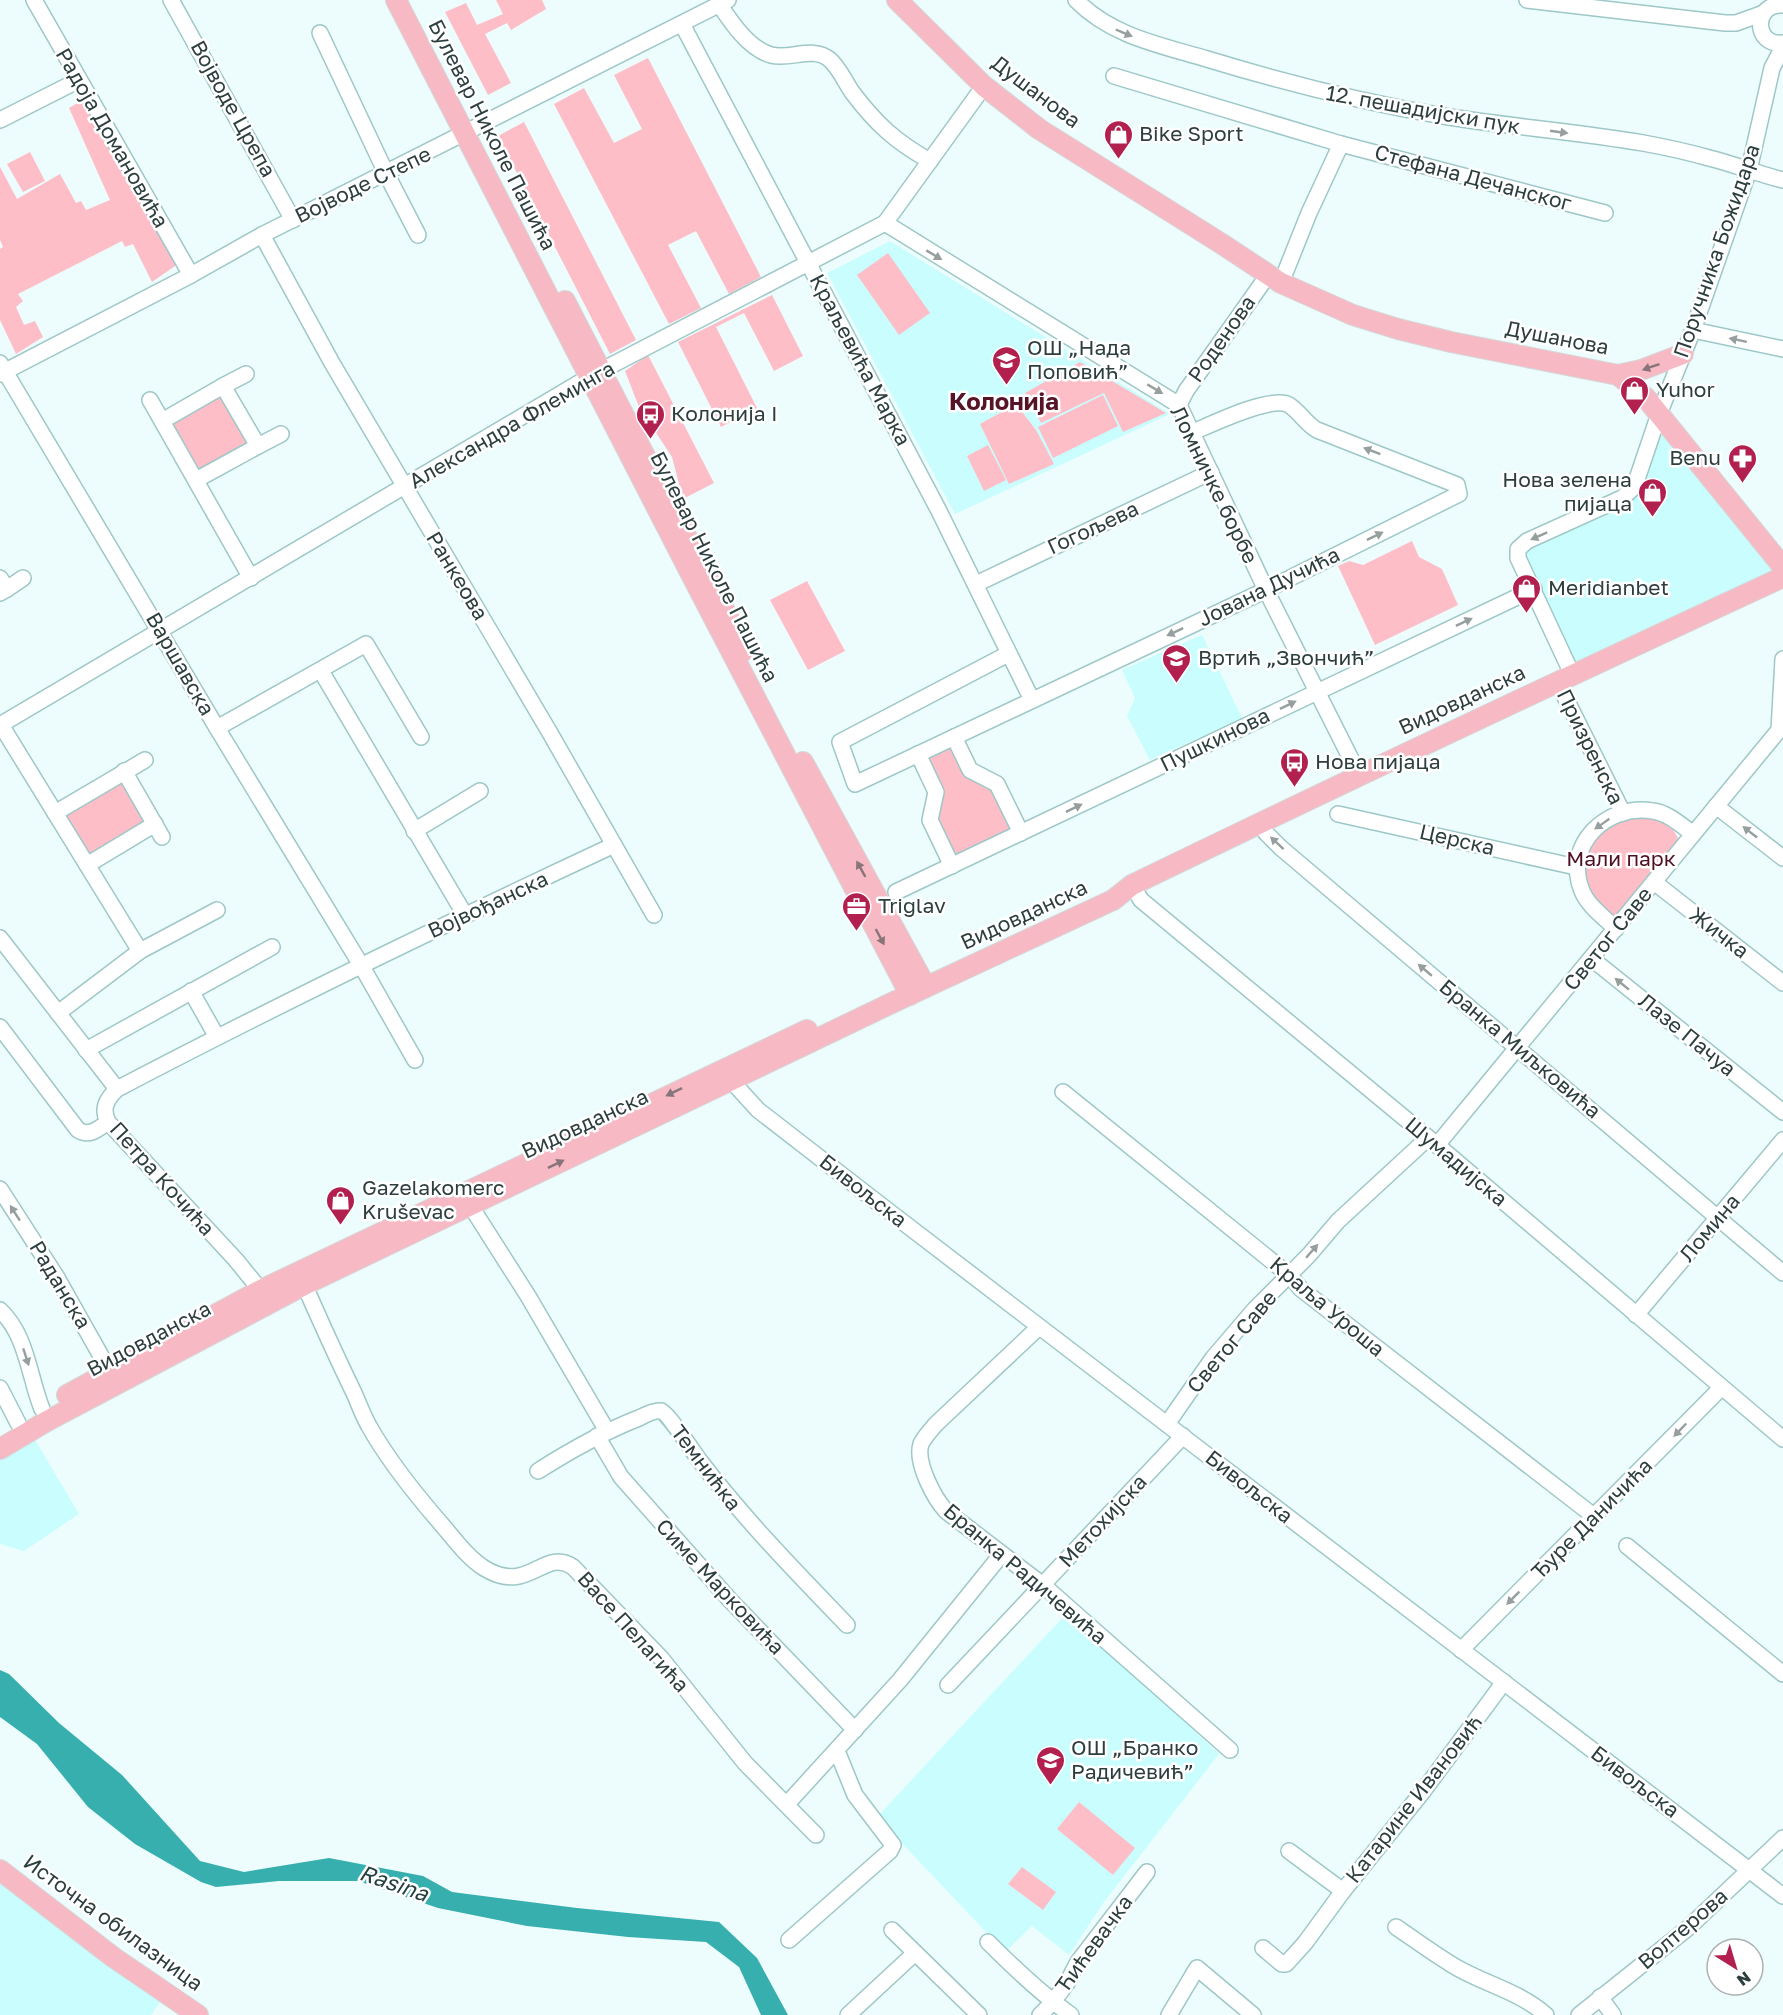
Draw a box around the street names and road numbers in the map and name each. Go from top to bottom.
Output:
street label: Булевар Николе Пашића [423,15,563,254]
street label: Војводе Црепа [186,36,282,181]
street label: Радоја Домановића [51,43,175,232]
street label: Душанова [987,49,1086,133]
street label: 12. пешадијски пук [1324,79,1522,139]
street label: Стефана Дечанског [1372,138,1575,216]
street label: Војводе Степе [290,140,435,228]
street label: Поручника Божидара [1667,140,1765,361]
street label: Краљевића Марка [805,269,917,450]
street label: Роденова [1182,290,1260,387]
street label: Душанова [1503,314,1611,360]
street label: Александра Флеминга [404,355,619,494]
street label: Ломничке борбе [1166,402,1264,567]
street label: Булевар Николе Пашића [645,447,785,686]
street label: Гогољева [1043,495,1142,560]
street label: Ранкеова [421,527,494,624]
street label: Јована Дучића [1194,541,1344,632]
street label: Варшавска [141,607,221,720]
street label: Видовданска [1394,658,1529,740]
street label: Призренска [1552,684,1630,809]
street label: Пушкинова [1156,701,1274,777]
street label: Церска [1417,818,1497,860]
street label: Војвођанска [423,865,552,943]
street label: Видовданска [956,873,1091,955]
street label: Светог Саве [1558,881,1657,995]
street label: Жичка [1685,901,1755,963]
street label: Бранка Миљковића [1435,973,1607,1123]
street label: Лазе Пачуа [1634,987,1742,1081]
street label: Видовданска [517,1082,652,1164]
street label: Шумадијска [1400,1111,1513,1212]
street label: Петра Кочића [105,1116,221,1241]
street label: Бивољска [815,1148,913,1232]
street label: Ломина [1673,1188,1745,1266]
street label: Раданска [24,1236,97,1333]
street label: Краља Уроша [1265,1251,1390,1362]
street label: Светог Саве [1181,1285,1282,1398]
street label: Видовданска [82,1295,215,1382]
street label: Темнићка [666,1419,748,1515]
street label: Бивољска [1201,1444,1299,1528]
street label: Ђуре Даничића [1525,1452,1657,1584]
street label: Метохијска [1053,1469,1152,1572]
street label: Бранка Радичевића [939,1497,1113,1649]
street label: Симе Марковића [651,1513,790,1660]
street label: Васе Пелагића [573,1565,695,1697]
street label: Катарине Ивановић [1339,1709,1487,1888]
street label: Бивољска [1586,1740,1685,1823]
street label: Источна обилазница [19,1848,208,1996]
street label: Волтерова [1632,1882,1732,1974]
street label: Ћићевачка [1049,1889,1137,1997]

